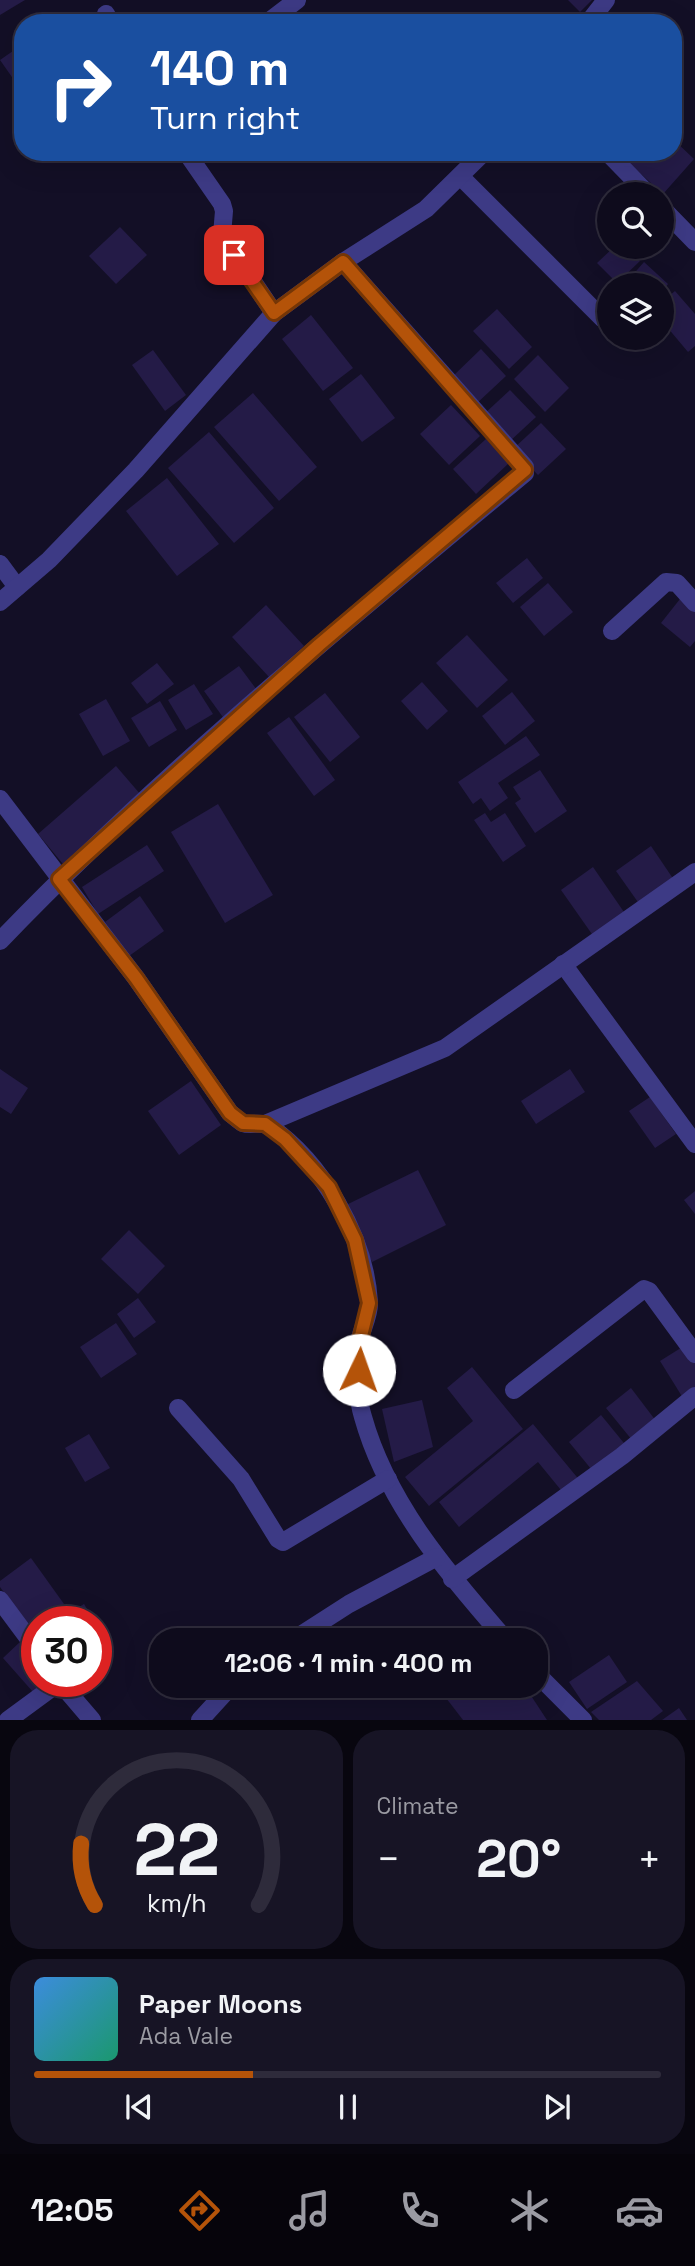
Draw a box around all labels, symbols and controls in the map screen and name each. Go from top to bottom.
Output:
text: 140 m [150,37,289,99]
icon: right [35,42,126,133]
text: Turn right [150,98,300,138]
map controls [597,182,674,350]
button: search [597,182,674,259]
pin [204,225,264,285]
icon: arrive [215,236,253,274]
button: layers [597,273,674,350]
position arrow [322,1333,396,1407]
speed limit sign: 30 [21,1606,112,1697]
text: 12:06 · 1 min · 400 m [224,1646,473,1680]
text: Climate [377,1791,459,1821]
text: 22 [133,1804,219,1897]
text: 20° [476,1826,561,1892]
text: − [377,1835,400,1883]
text: + [637,1835,661,1883]
text: km/h [146,1887,206,1919]
text: Paper Moons [139,1987,302,2021]
text: Ada Vale [139,2021,233,2051]
icon: previous [120,2088,158,2126]
icon: pause [329,2088,367,2126]
icon: next [538,2088,576,2126]
icon: directions [175,2186,224,2235]
icon: music [285,2186,334,2235]
icon: phone [395,2186,444,2235]
icon: climate [505,2186,554,2235]
icon: car [615,2186,664,2235]
text: 12:05 [31,2190,114,2230]

